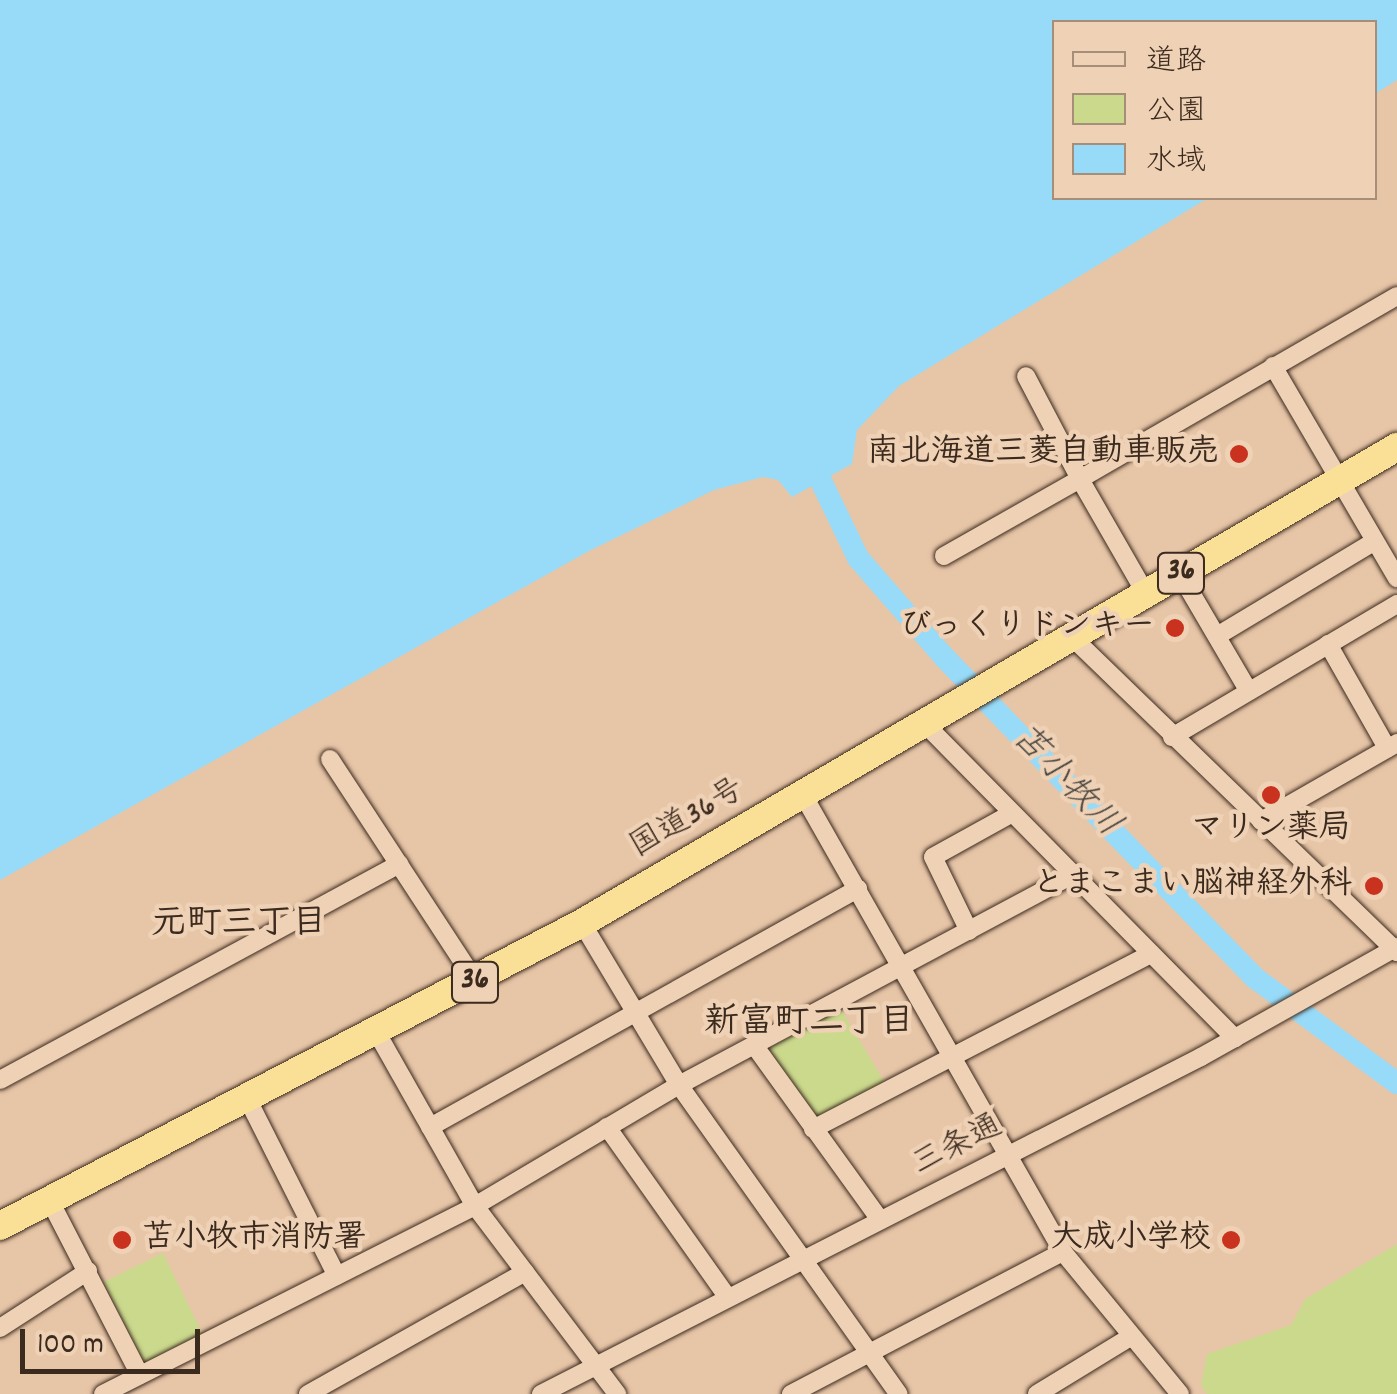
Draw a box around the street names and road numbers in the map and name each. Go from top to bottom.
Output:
road number: 36 [1156,548,1206,598]
street label: 国道36号 [624,772,752,868]
road number: 36 [450,957,500,1007]
street label: 三条通 [907,1108,1009,1186]

